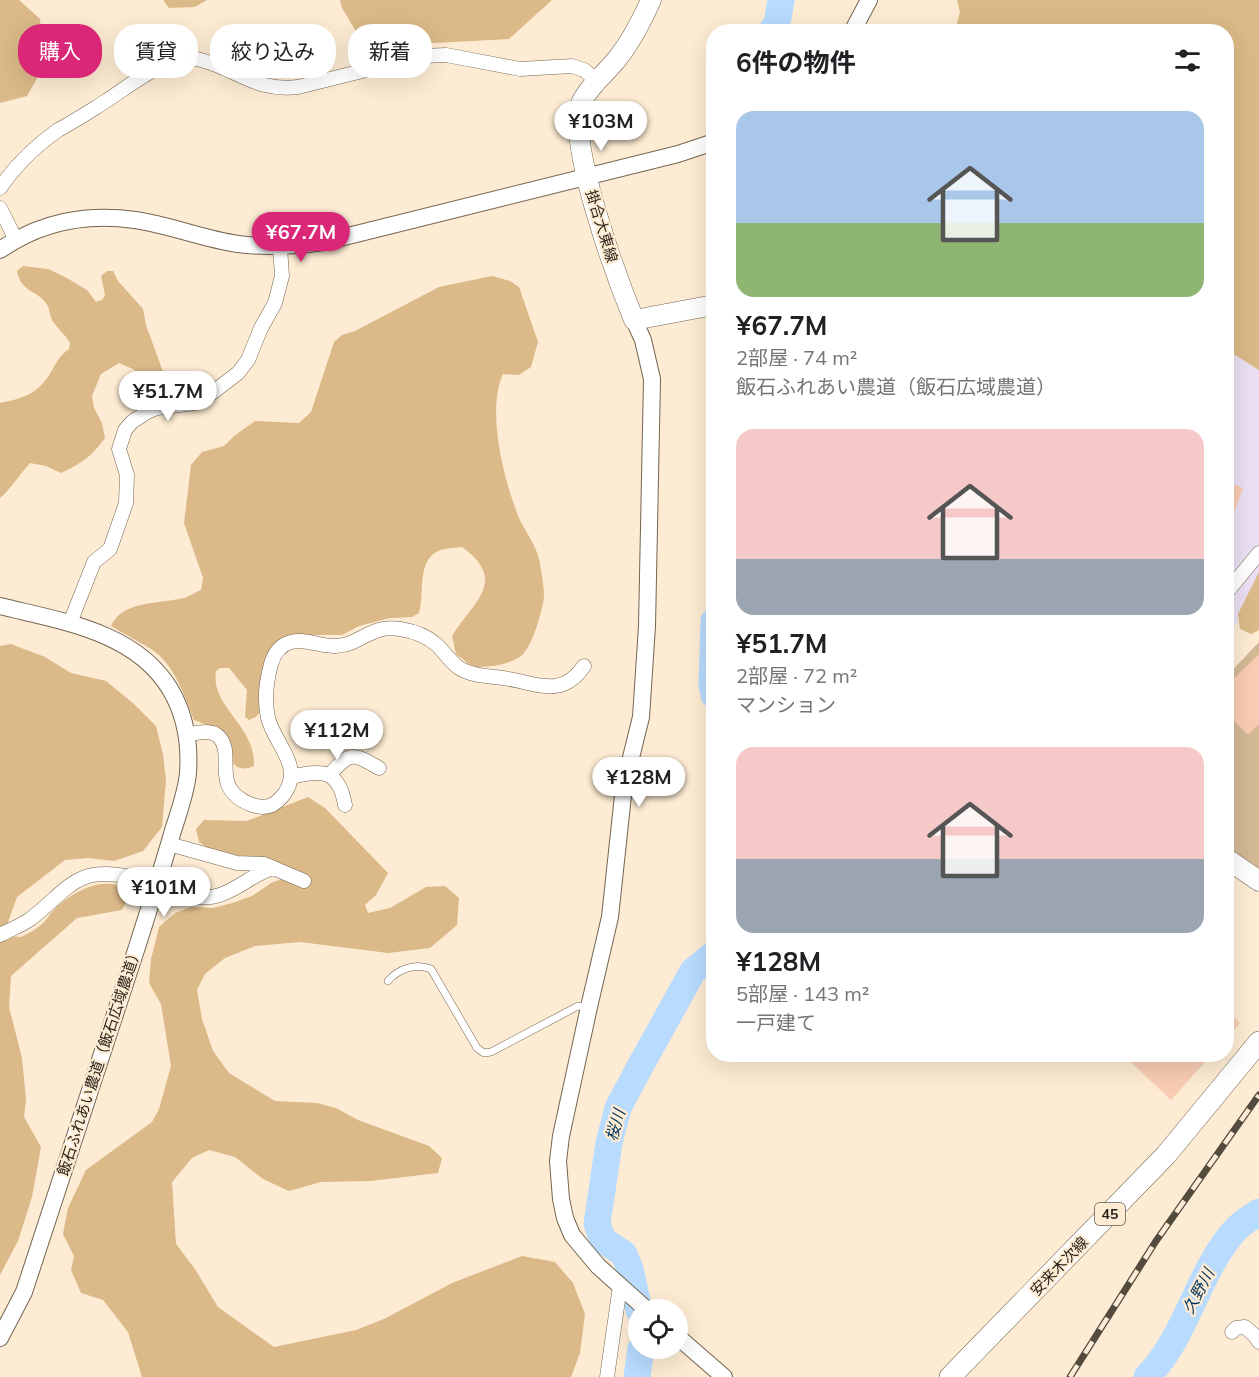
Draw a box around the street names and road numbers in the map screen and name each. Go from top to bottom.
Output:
street label: 掛合大東線 [582,187,622,265]
street label: 飯石ふれあい農道（飯石広域農道） [53,944,145,1178]
road number: 45 [1095,1203,1125,1225]
street label: 安来木次線 [1026,1232,1092,1300]

